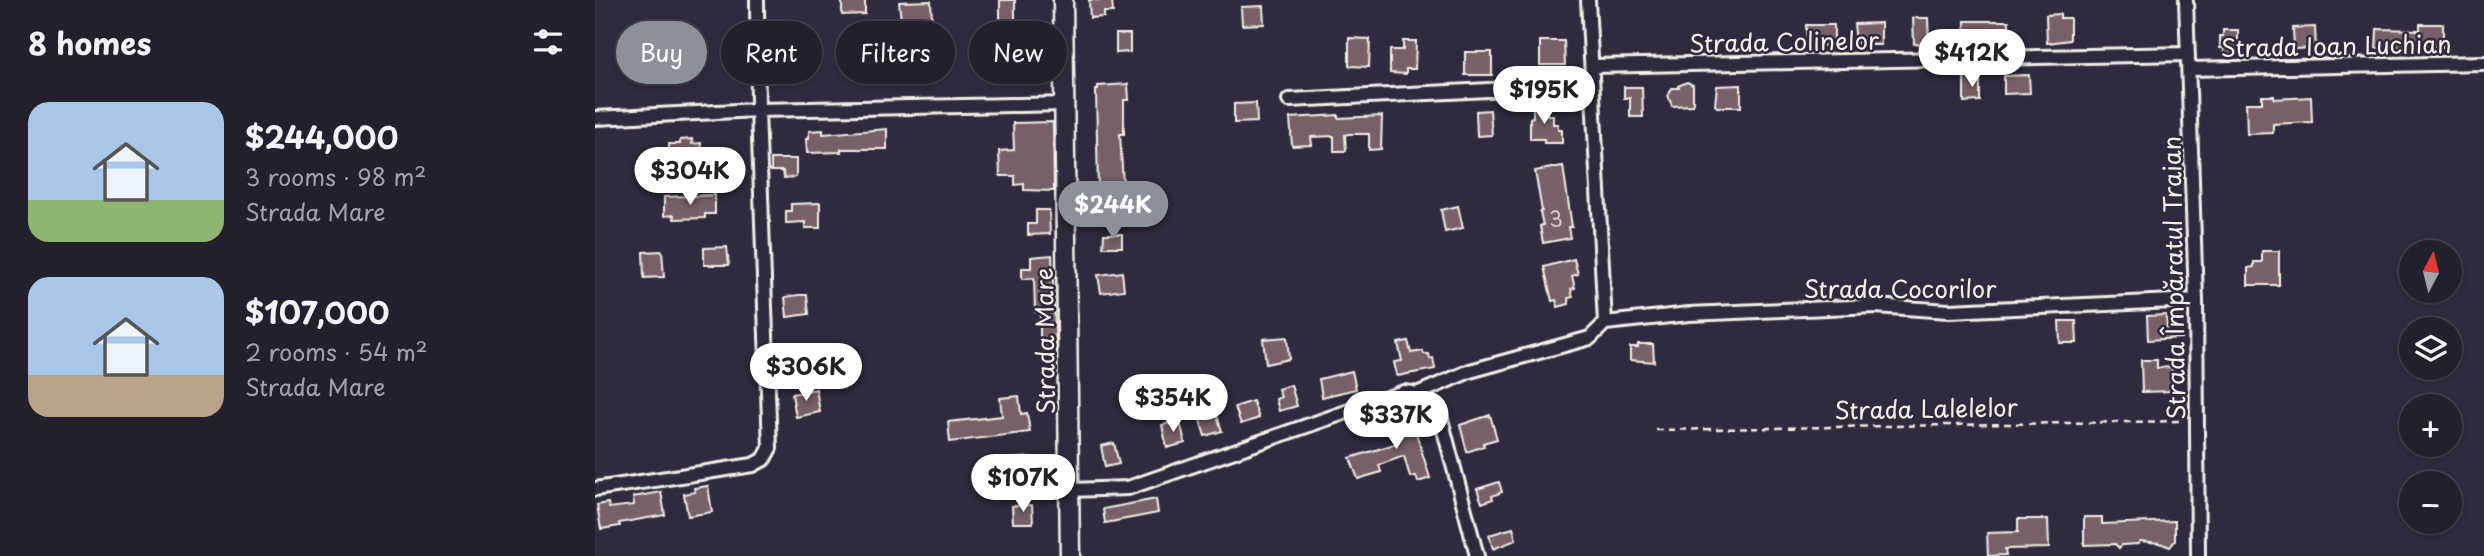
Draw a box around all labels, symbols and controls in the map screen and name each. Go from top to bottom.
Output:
text: 8 homes [28,20,151,65]
chip: Buy [616,21,707,84]
chip: Rent [721,21,822,84]
chip: Filters [836,21,955,84]
chip: New [969,21,1067,84]
street label: Strada Colinelor [1689,21,1880,61]
icon: filters [529,23,567,61]
street label: Strada Ioan Luchian [2220,25,2452,65]
pin: $412K [1923,29,2021,89]
text: $412K [1935,34,2009,69]
pin: $195K [1495,66,1593,126]
text: $195K [1509,71,1579,106]
text: $244,000 [245,114,398,159]
icon: home [84,130,168,214]
street label: Strada Împăratul Traian [2153,136,2193,420]
pin: $304K [641,148,739,207]
text: $304K [651,152,729,187]
text: 3 rooms · 98 m² [245,159,426,194]
pin: $244K [1064,182,1162,241]
text: $244K [1074,186,1152,221]
text: Strada Mare [245,194,386,229]
house number: 3 [1549,202,1563,234]
north arrow [2399,240,2462,303]
map controls [2399,240,2462,534]
street label: Strada Mare [1025,267,1063,415]
street label: Strada Cocorilor [1804,270,1997,306]
text: $107,000 [245,289,390,334]
icon: home [84,305,168,389]
button: layers [2399,317,2462,380]
text: 2 rooms · 54 m² [245,334,428,369]
pin: $306K [757,344,855,403]
text: $306K [766,348,846,383]
text: Strada Mare [245,369,386,404]
pin: $354K [1124,374,1222,434]
text: $354K [1135,379,1211,414]
street label: Strada Lalelelor [1834,388,2019,428]
pin: $337K [1347,392,1445,451]
button: + [2399,394,2462,457]
text: $337K [1359,396,1433,431]
pin: $107K [974,454,1072,514]
text: $107K [987,459,1059,494]
button: − [2399,471,2462,534]

